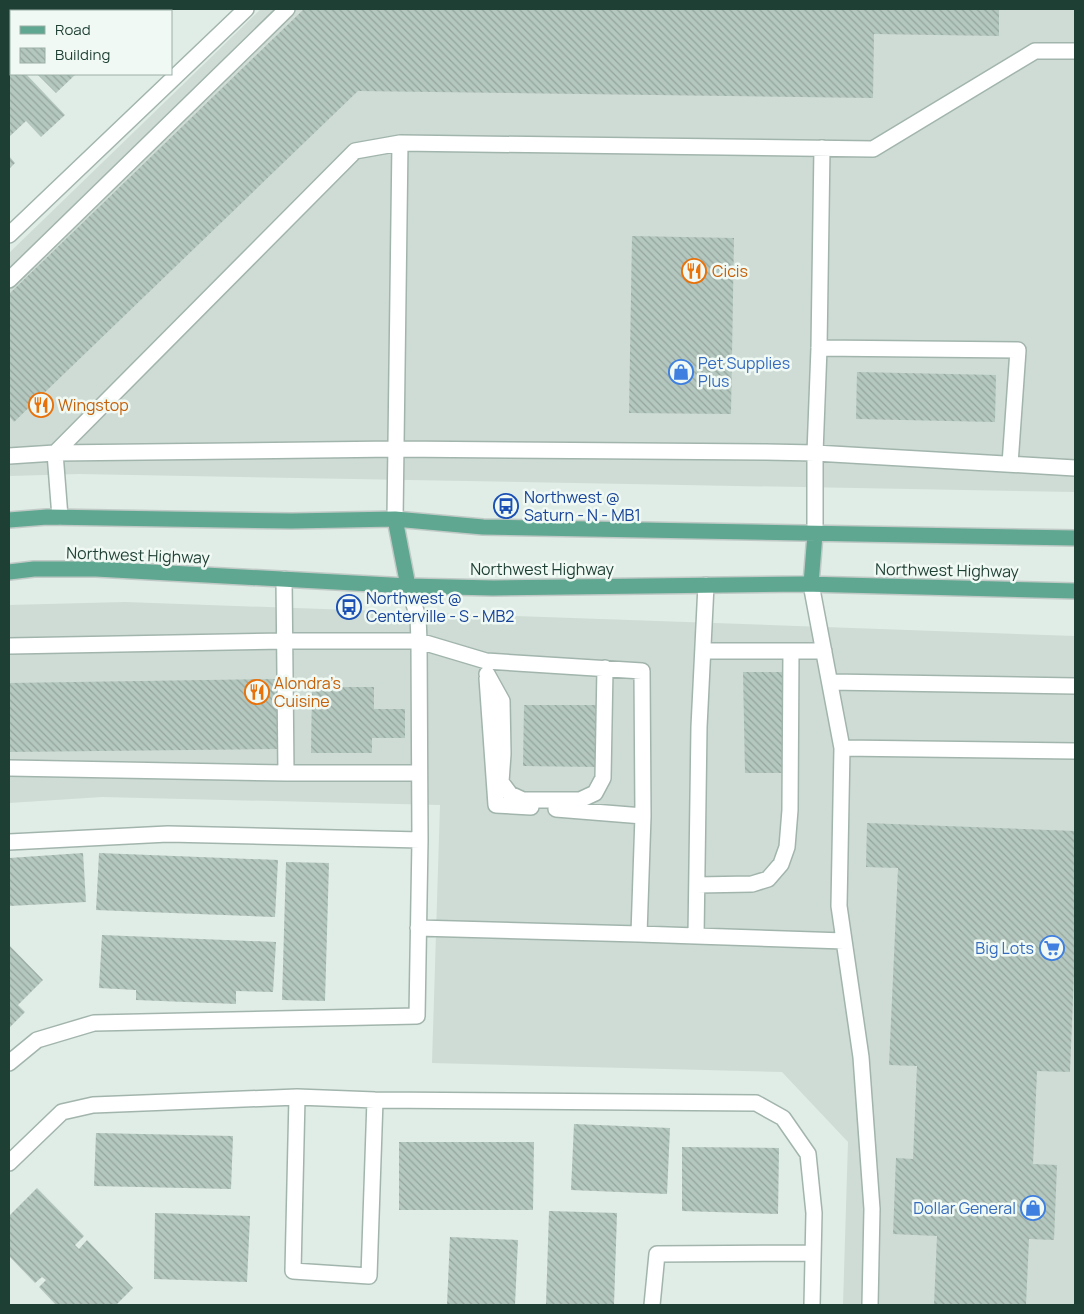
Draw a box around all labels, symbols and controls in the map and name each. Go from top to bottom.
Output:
legend [10,10,172,75]
text: Road [55,19,91,40]
text: Building [55,44,110,65]
restaurant icon: Cicis [681,258,707,284]
place label: Cicis [712,260,748,282]
place label: Pet Supplies Plus [698,352,790,392]
shop icon: Pet Supplies Plus [668,359,694,385]
restaurant icon: Wingstop [28,392,54,418]
place label: Wingstop [58,394,129,416]
place label: Northwest @ Saturn - N - MB1 [524,486,641,526]
bus stop icon: Northwest @ Saturn - N - MB1 [493,493,519,519]
street label: Northwest Highway [66,541,211,569]
street label: Northwest Highway [470,558,614,580]
street label: Northwest Highway [875,558,1020,582]
place label: Northwest @ Centerville - S - MB2 [366,587,514,627]
bus stop icon: Northwest @ Centerville - S - MB2 [336,594,362,620]
place label: Alondra’s Cuisine [274,672,341,712]
restaurant icon: Alondra’s Cuisine [244,679,270,705]
supermarket icon: Big Lots [1039,935,1065,961]
place label: Big Lots [975,937,1034,959]
shop icon: Dollar General [1020,1195,1046,1221]
place label: Dollar General [913,1197,1016,1219]

